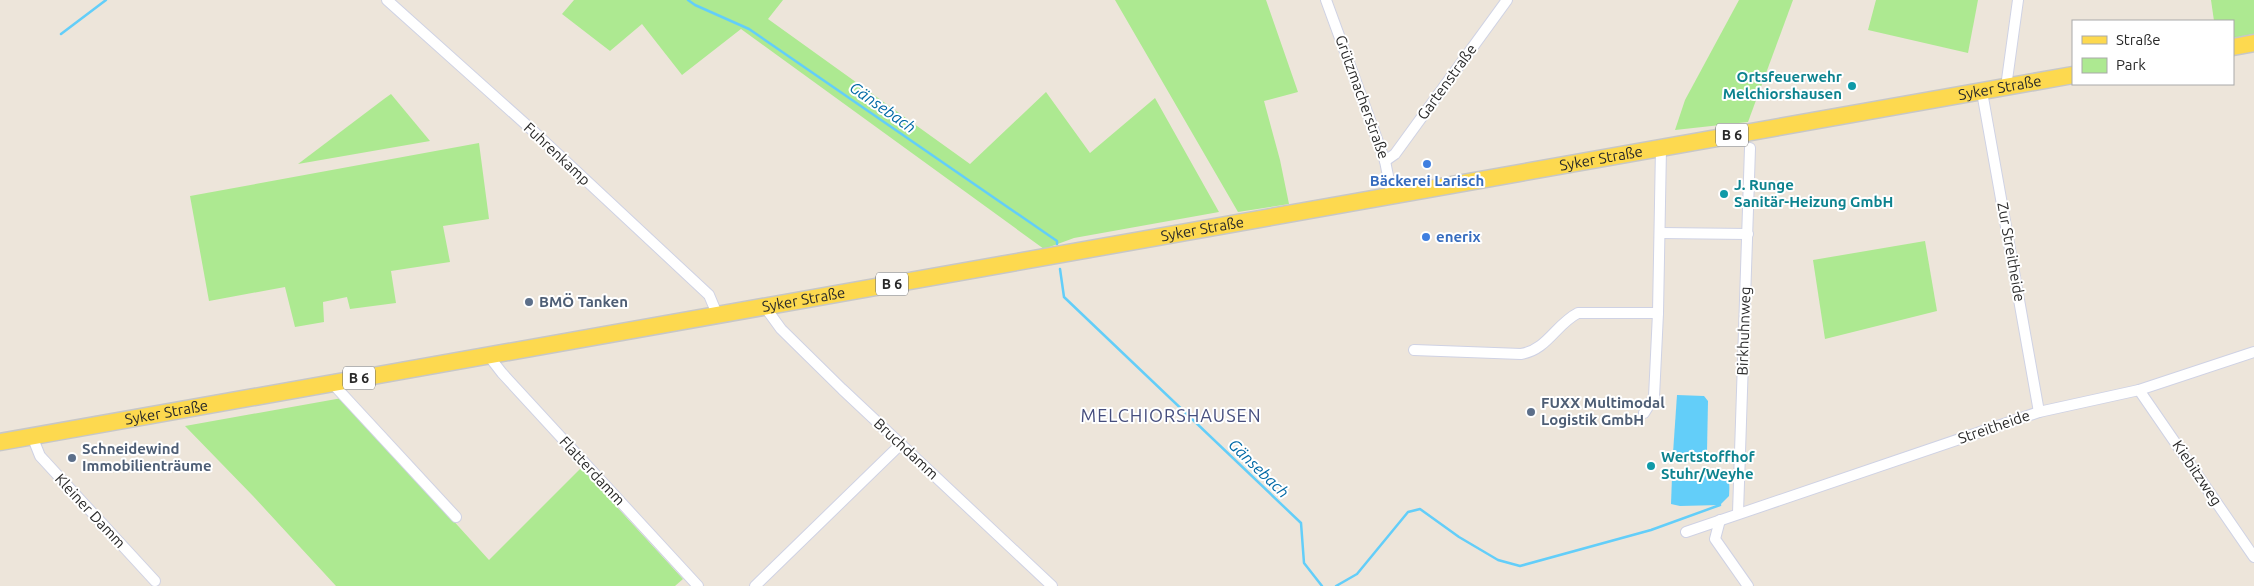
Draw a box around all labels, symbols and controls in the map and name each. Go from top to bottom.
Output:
legend [2072,20,2234,85]
text: Straße [2116,31,2160,48]
street label: Grützmacherstraße [1332,33,1393,161]
street label: Gartenstraße [1414,41,1480,123]
text: Park [2116,56,2146,73]
place label: Ortsfeuerwehr Melchiorshausen [1723,68,1843,102]
street label: Syker Straße [1957,72,2043,103]
water label: Gänsebach [847,78,919,136]
marker: Ortsfeuerwehr Melchiorshausen [1846,80,1858,92]
street label: Fuhrenkamp [521,119,594,189]
road number: B 6 [1716,124,1748,146]
street label: Syker Straße [1558,142,1644,174]
marker: Bäckerei Larisch [1421,158,1433,170]
place label: Bäckerei Larisch [1370,172,1484,189]
place label: J. Runge Sanitär-Heizung GmbH [1734,176,1893,210]
marker: J. Runge Sanitär-Heizung GmbH [1718,188,1730,200]
street label: Zur Streitheide [1994,201,2029,303]
street label: Syker Straße [1159,213,1245,244]
place label: enerix [1436,228,1481,245]
marker: enerix [1420,231,1432,243]
road number: B 6 [876,272,908,296]
street label: Syker Straße [761,284,846,315]
street label: Birkhuhnweg [1733,286,1754,376]
place label: BMÖ Tanken [539,293,628,310]
marker: BMÖ Tanken [523,296,535,308]
road number: B 6 [343,366,375,389]
place label: FUXX Multimodal Logistik GmbH [1541,394,1665,428]
street label: Syker Straße [123,396,209,428]
district label: MELCHIORSHAUSEN [1080,405,1262,425]
marker: FUXX Multimodal Logistik GmbH [1525,406,1537,418]
street label: Streitheide [1956,406,2032,447]
street label: Bruchdamm [871,415,942,483]
street label: Flatterdamm [556,433,628,509]
water label: Gänsebach [1225,435,1293,501]
street label: Kiebitzweg [2169,437,2225,509]
place label: Schneidewind Immobilienträume [82,440,212,474]
place label: Wertstoffhof Stuhr/Weyhe [1661,448,1755,482]
marker: Schneidewind Immobilienträume [66,452,78,464]
marker: Wertstoffhof Stuhr/Weyhe [1645,460,1657,472]
street label: Kleiner Damm [52,470,129,551]

